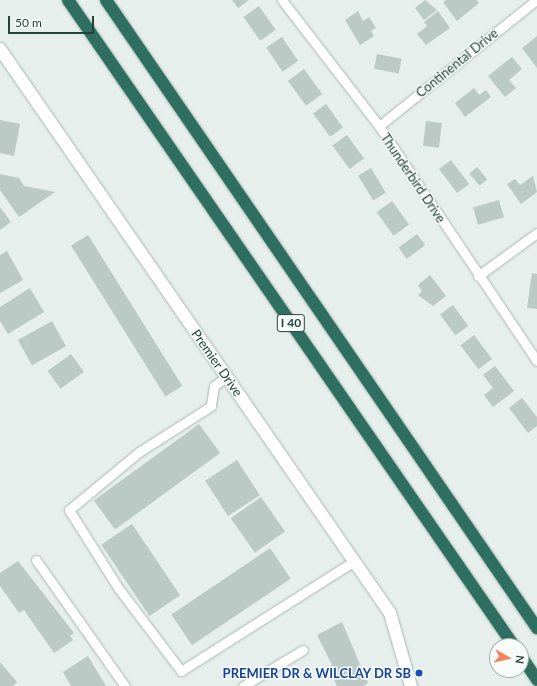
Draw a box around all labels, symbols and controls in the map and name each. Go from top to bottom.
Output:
scale bar [10,8,96,34]
text: 50 m [15,15,42,30]
street label: Continental Drive [413,25,501,101]
street label: Thunderbird Drive [377,130,449,226]
road number: I 40 [276,313,306,333]
street label: Premier Drive [188,326,246,400]
north arrow [489,638,529,678]
text: N [513,654,527,665]
place label: PREMIER DR & WILCLAY DR SB [222,665,411,681]
marker: PREMIER DR & WILCLAY DR SB [414,668,424,678]

